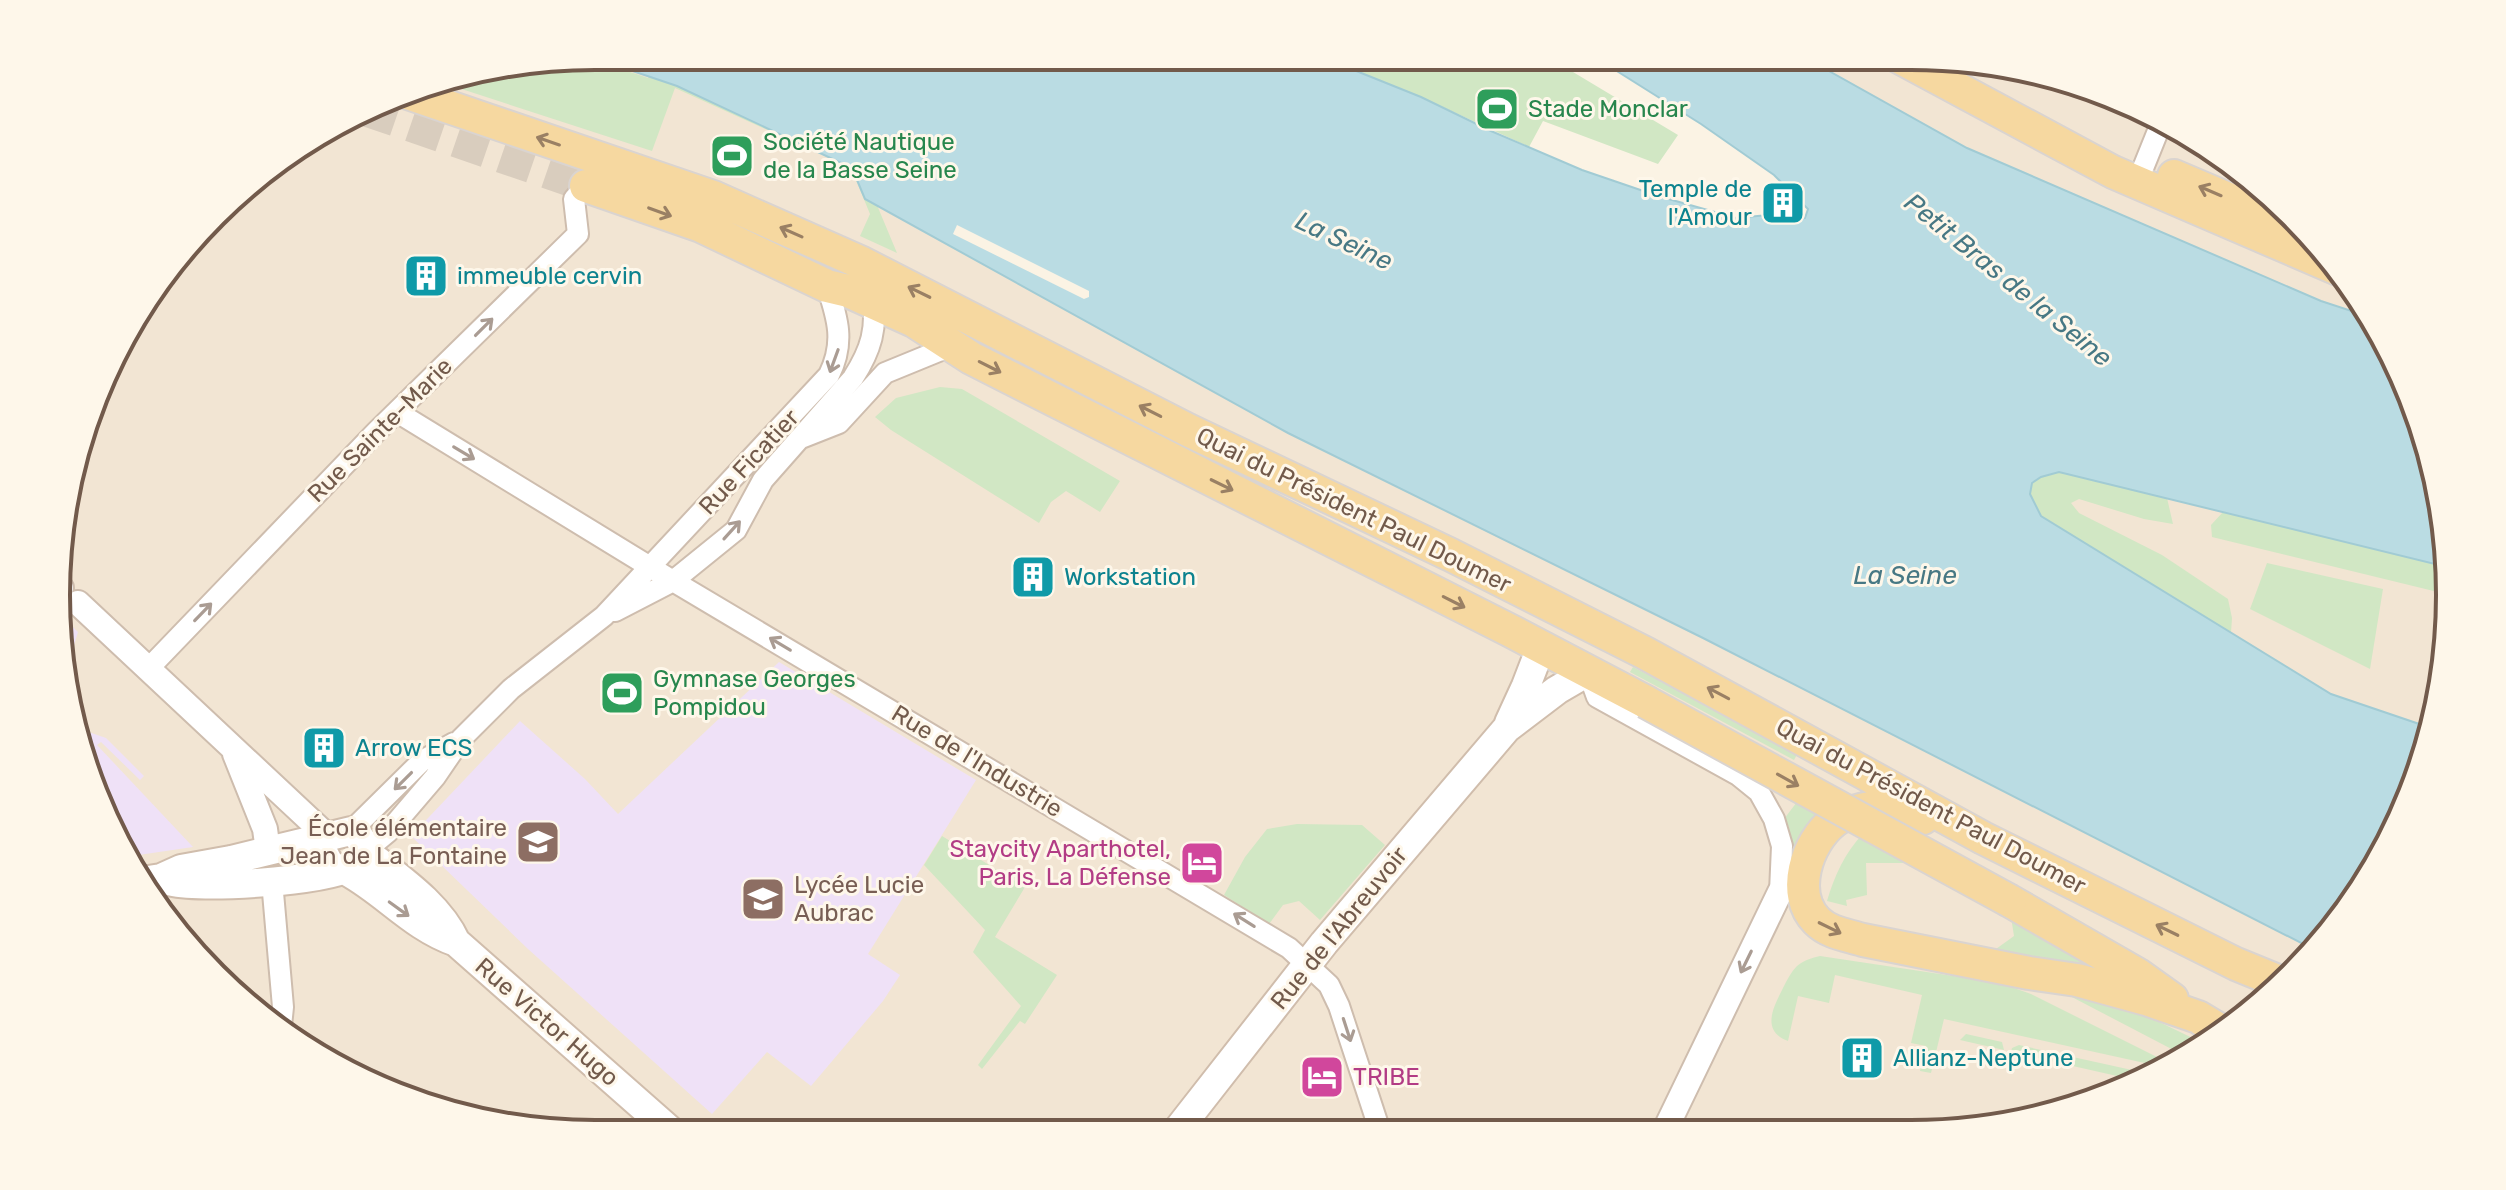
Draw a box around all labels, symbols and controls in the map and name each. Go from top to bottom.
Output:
sports icon: Stade Monclar [1473,85,1521,133]
place label: Stade Monclar [1528,95,1688,123]
place label: Société Nautique de la Basse Seine [763,128,957,184]
sports icon: Société Nautique de la Basse Seine [708,132,756,180]
one-way arrow [535,133,560,148]
place label: Temple de l'Amour [1638,175,1752,231]
building icon: Temple de l'Amour [1759,179,1807,227]
one-way arrow [2198,182,2223,197]
water label: Petit Bras de la Seine [1898,187,2118,374]
water label: La Seine [1291,205,1398,277]
one-way arrow [647,206,671,220]
one-way arrow [779,223,804,238]
building icon: immeuble cervin [402,252,450,300]
place label: immeuble cervin [457,262,642,290]
one-way arrow [907,284,931,299]
one-way arrow [474,318,493,337]
one-way arrow [826,348,840,373]
street label: Rue Sainte-Marie [302,352,458,508]
one-way arrow [978,360,1002,376]
one-way arrow [1139,402,1163,418]
street label: Rue Ficatier [693,404,805,520]
street label: Quai du Président Paul Doumer [1192,421,1516,599]
one-way arrow [452,445,475,461]
one-way arrow [1209,478,1233,494]
one-way arrow [723,521,741,541]
building icon: Workstation [1009,553,1057,601]
water label: La Seine [1853,560,1957,591]
place label: Workstation [1064,563,1196,591]
one-way arrow [1442,595,1466,610]
one-way arrow [193,603,212,622]
one-way arrow [769,636,792,652]
place label: Gymnase Georges Pompidou [653,665,856,721]
sports icon: Gymnase Georges Pompidou [598,669,646,717]
one-way arrow [1707,685,1731,701]
street label: Rue de l'Industrie [887,699,1067,823]
street label: Quai du Président Paul Doumer [1771,712,2091,900]
building icon: Arrow ECS [300,724,348,772]
place label: Arrow ECS [355,734,472,762]
one-way arrow [394,771,413,790]
one-way arrow [1776,772,1799,788]
place label: École élémentaire Jean de La Fontaine [280,814,507,870]
school or university icon: École élémentaire Jean de La Fontaine [514,818,562,866]
place label: Staycity Aparthotel, Paris, La Défense [950,835,1171,891]
hotel icon: Staycity Aparthotel, Paris, La Défense [1178,839,1226,887]
street label: Rue de l'Abreuvoir [1265,841,1413,1015]
place label: Lycée Lucie Aubrac [794,871,924,927]
school or university icon: Lycée Lucie Aubrac [739,875,787,923]
one-way arrow [387,901,409,918]
one-way arrow [1233,912,1256,928]
one-way arrow [1818,921,1842,936]
one-way arrow [2155,921,2179,937]
one-way arrow [1738,949,1753,973]
street label: Rue Victor Hugo [470,952,624,1092]
one-way arrow [1340,1017,1355,1042]
building icon: Allianz-Neptune [1838,1034,1886,1082]
place label: Allianz-Neptune [1893,1044,2074,1072]
hotel icon: TRIBE [1298,1053,1346,1101]
place label: TRIBE [1353,1063,1420,1091]

